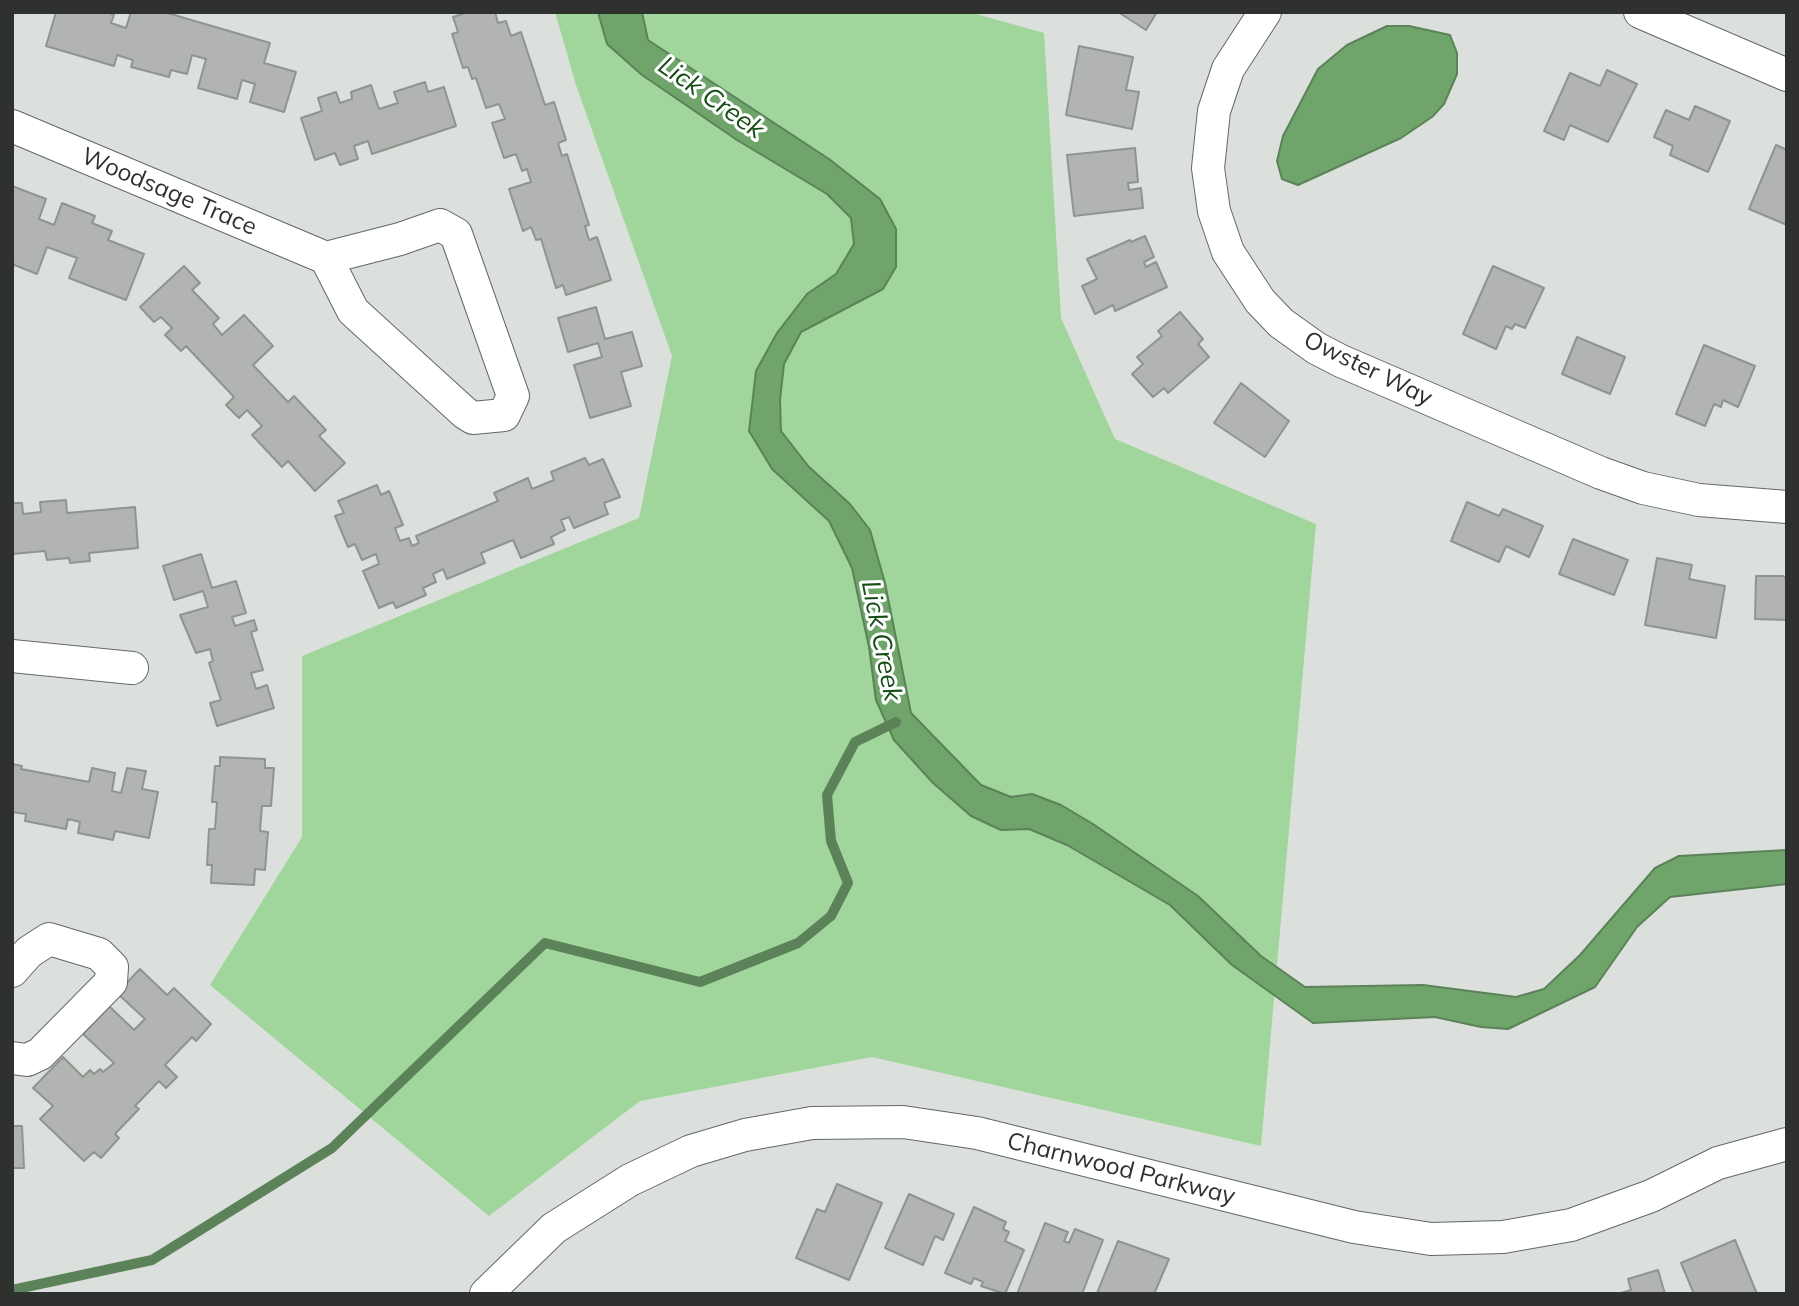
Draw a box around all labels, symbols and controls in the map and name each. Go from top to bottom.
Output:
water label: Lick Creek [652,50,770,146]
street label: Woodsage Trace [77,142,261,242]
street label: Owster Way [1299,325,1437,413]
water label: Lick Creek [854,578,908,704]
street label: Charnwood Parkway [1004,1127,1238,1211]

